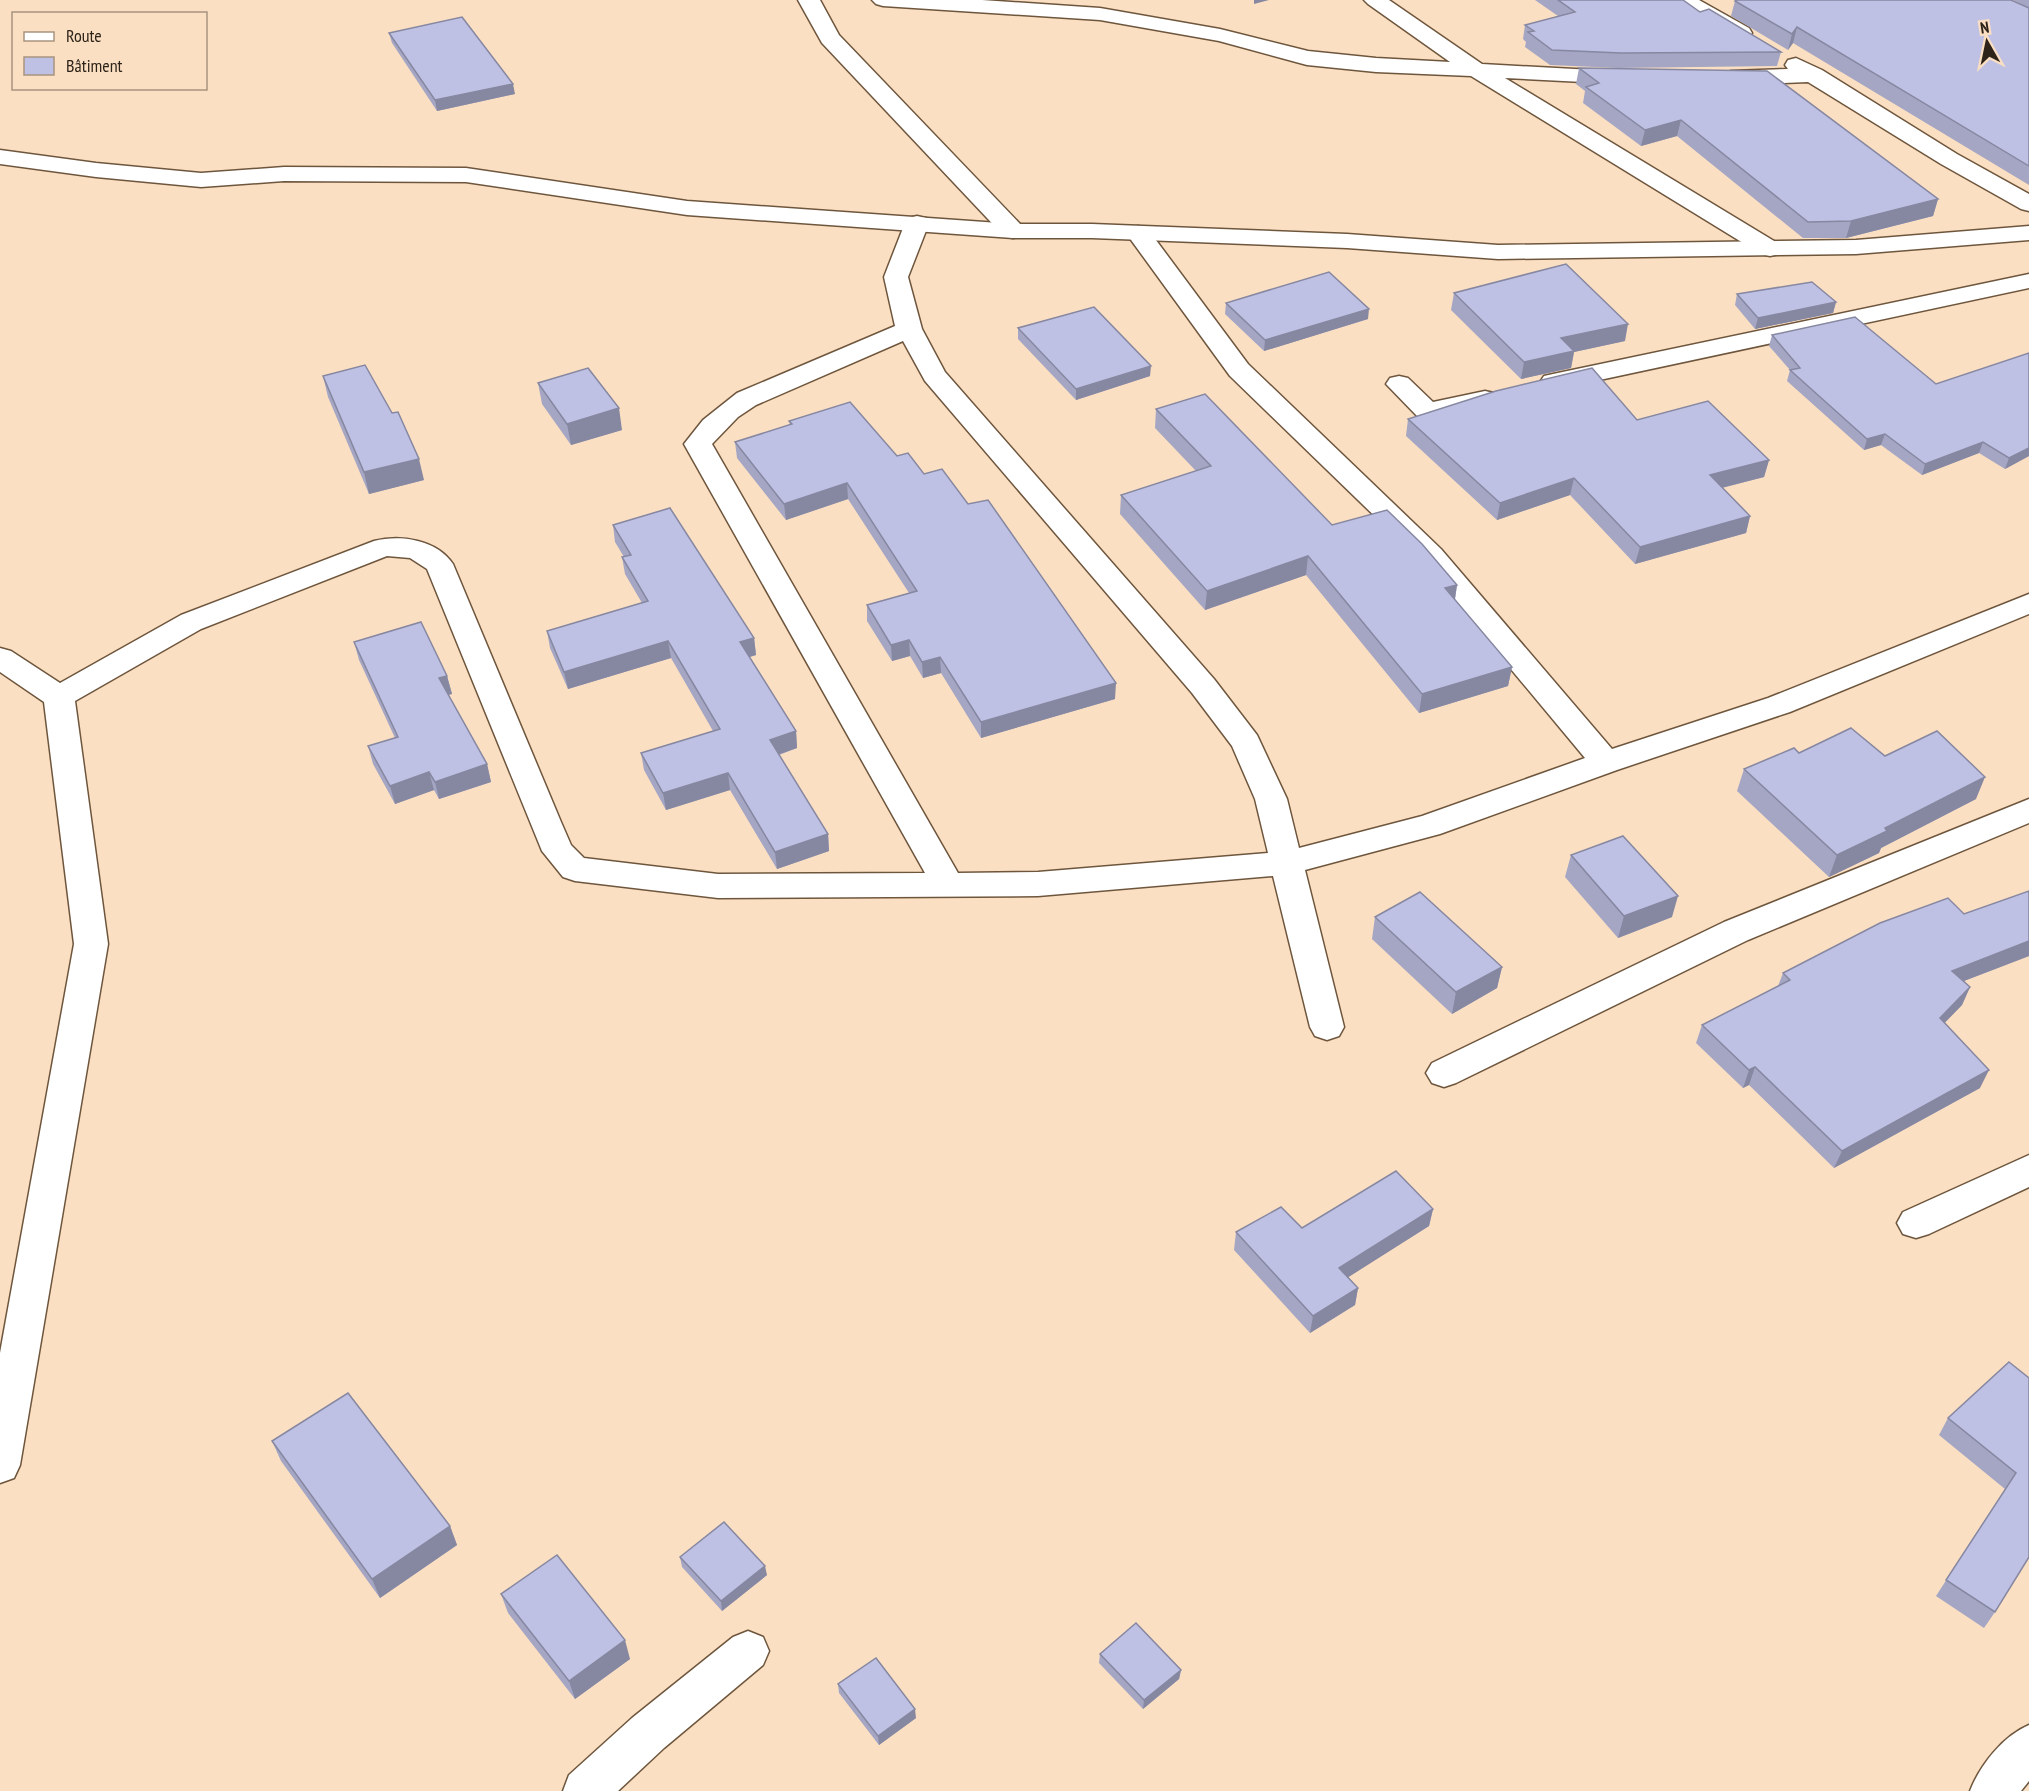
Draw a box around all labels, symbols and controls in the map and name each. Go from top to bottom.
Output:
legend [12,12,207,90]
north arrow [1957,12,2017,72]
text: N [1979,17,1990,38]
text: Route [66,24,102,47]
text: Bâtiment [66,54,123,77]

